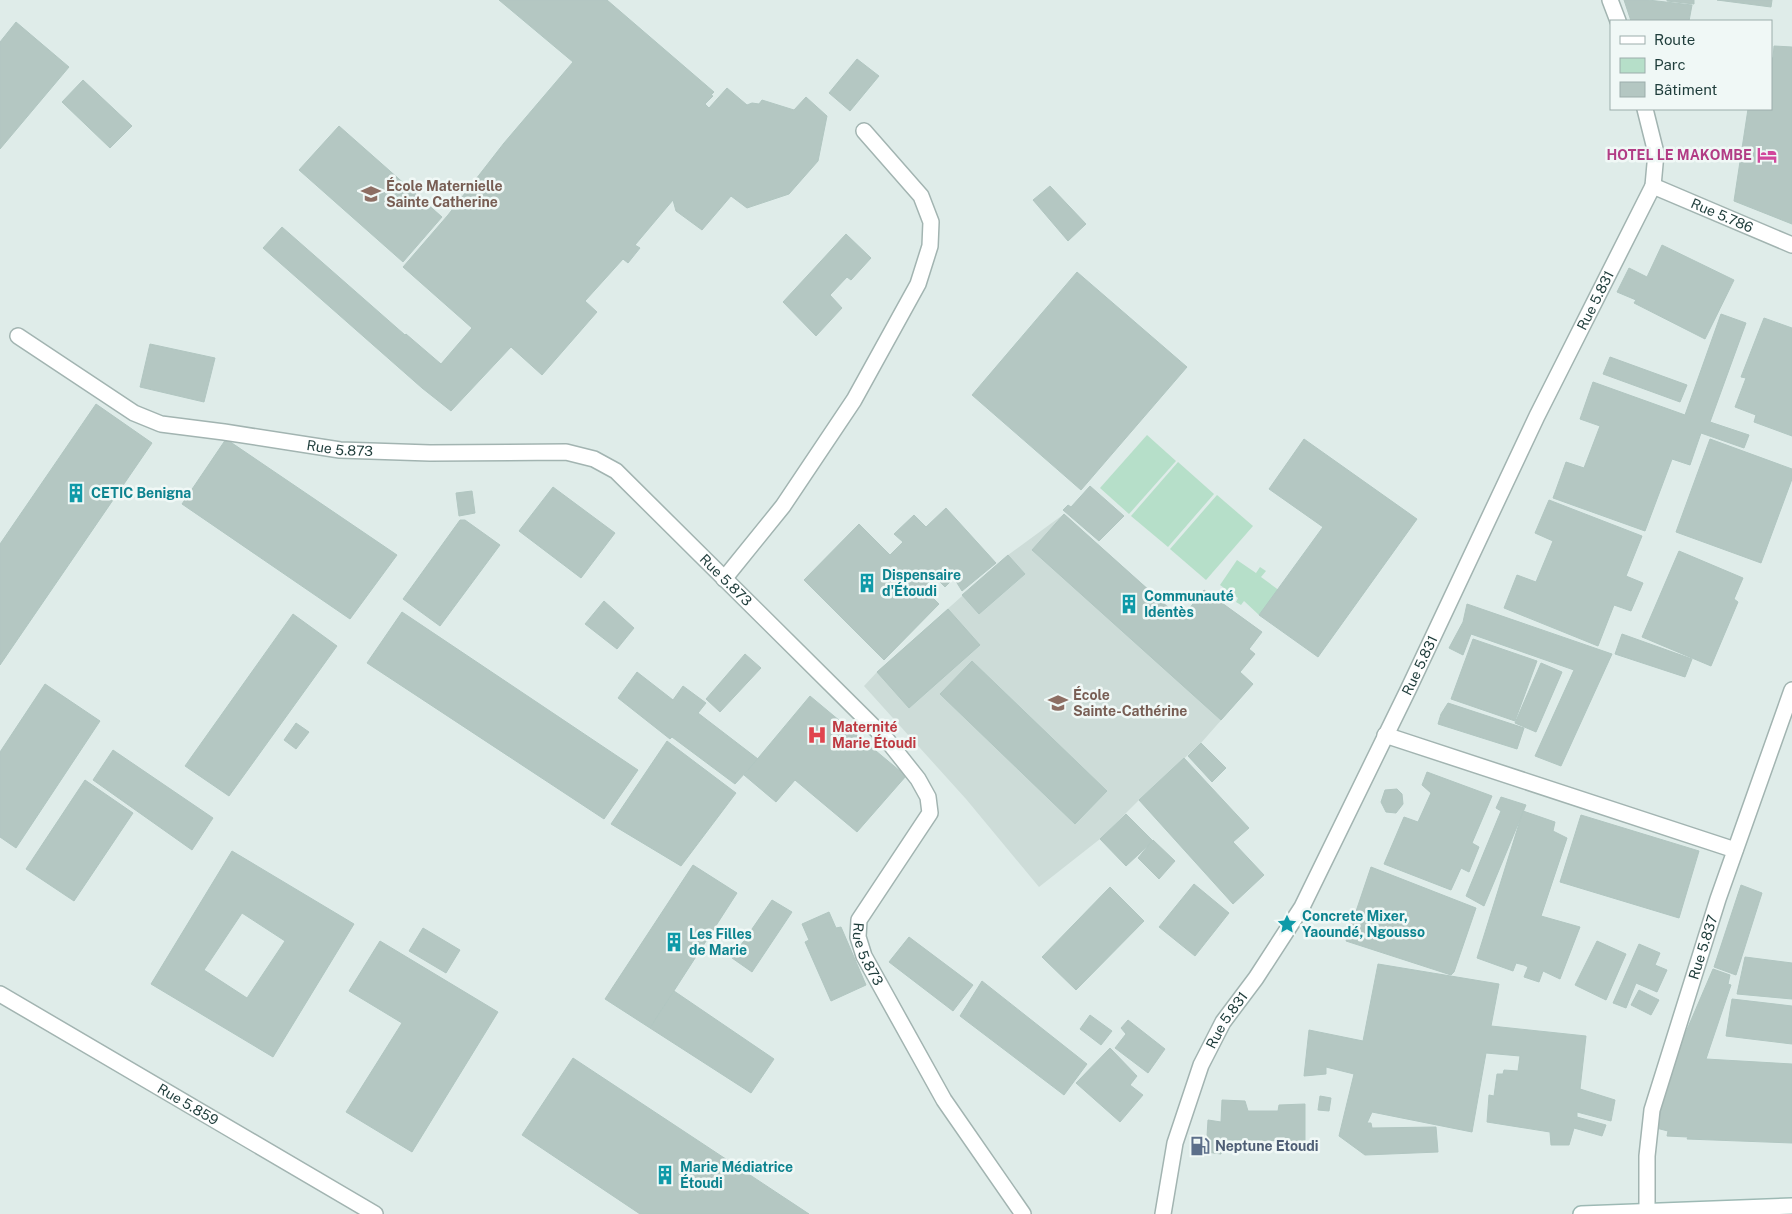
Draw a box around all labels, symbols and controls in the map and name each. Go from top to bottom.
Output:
legend [1610,20,1772,110]
text: Route [1654,31,1695,48]
text: Parc [1654,56,1686,73]
text: Bâtiment [1654,81,1717,98]
hotel icon: HOTEL LE MAKOMBE [1756,144,1778,166]
place label: HOTEL LE MAKOMBE [1606,147,1752,163]
place label: École Maternielle Sainte Catherine [386,177,503,210]
school or university icon: École Maternielle Sainte Catherine [360,183,382,205]
street label: Rue 5.786 [1689,195,1756,236]
street label: Rue 5.831 [1574,268,1617,333]
street label: Rue 5.873 [306,437,373,459]
building icon: CETIC Benigna [65,482,87,504]
place label: CETIC Benigna [91,485,191,501]
street label: Rue 5.873 [697,551,755,609]
place label: Dispensaire d'Étoudi [882,567,961,599]
building icon: Dispensaire d'Étoudi [856,572,878,594]
place label: Communauté Identès [1144,588,1234,620]
building icon: Communauté Identès [1118,593,1140,615]
street label: Rue 5.831 [1399,633,1441,698]
place label: École Sainte-Cathérine [1073,686,1187,719]
school or university icon: École Sainte-Cathérine [1047,692,1069,714]
place label: Maternité Marie Étoudi [832,719,916,751]
hospital icon: Maternité Marie Étoudi [806,724,828,746]
place label: Concrete Mixer, Yaoundé, Ngousso [1302,908,1425,940]
place icon: Concrete Mixer, Yaoundé, Ngousso [1276,913,1298,935]
street label: Rue 5.837 [1685,913,1721,981]
street label: Rue 5.873 [850,922,887,988]
place label: Les Filles de Marie [689,926,752,958]
building icon: Les Filles de Marie [663,931,685,953]
street label: Rue 5.831 [1203,989,1251,1051]
street label: Rue 5.859 [155,1080,221,1128]
fuel station icon: Neptune Etoudi [1189,1135,1211,1157]
place label: Neptune Etoudi [1215,1138,1319,1154]
place label: Marie Médiatrice Étoudi [680,1159,793,1191]
building icon: Marie Médiatrice Étoudi [654,1164,676,1186]

